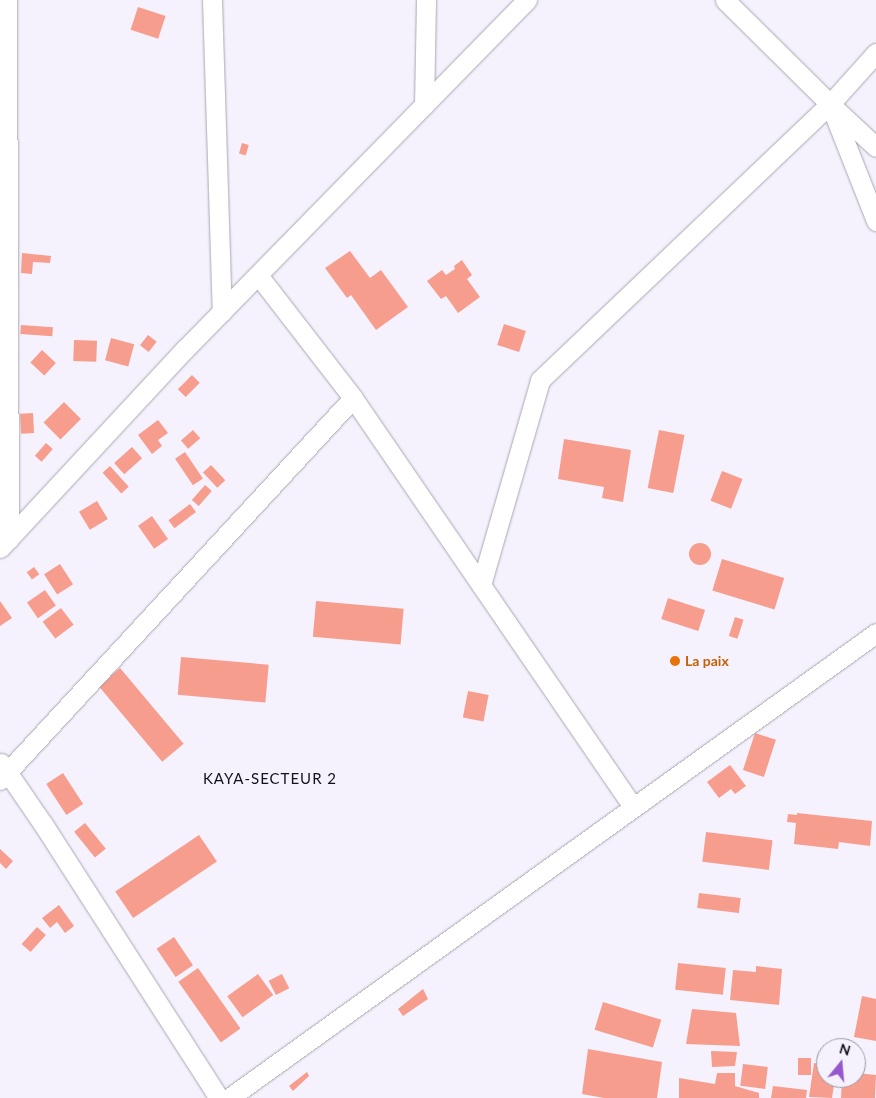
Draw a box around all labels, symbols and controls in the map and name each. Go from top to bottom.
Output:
place label: La paix [685,653,729,669]
marker: La paix [669,655,681,667]
district label: KAYA-SECTEUR 2 [201,770,339,788]
north arrow [816,1038,866,1088]
text: N [838,1039,853,1059]

